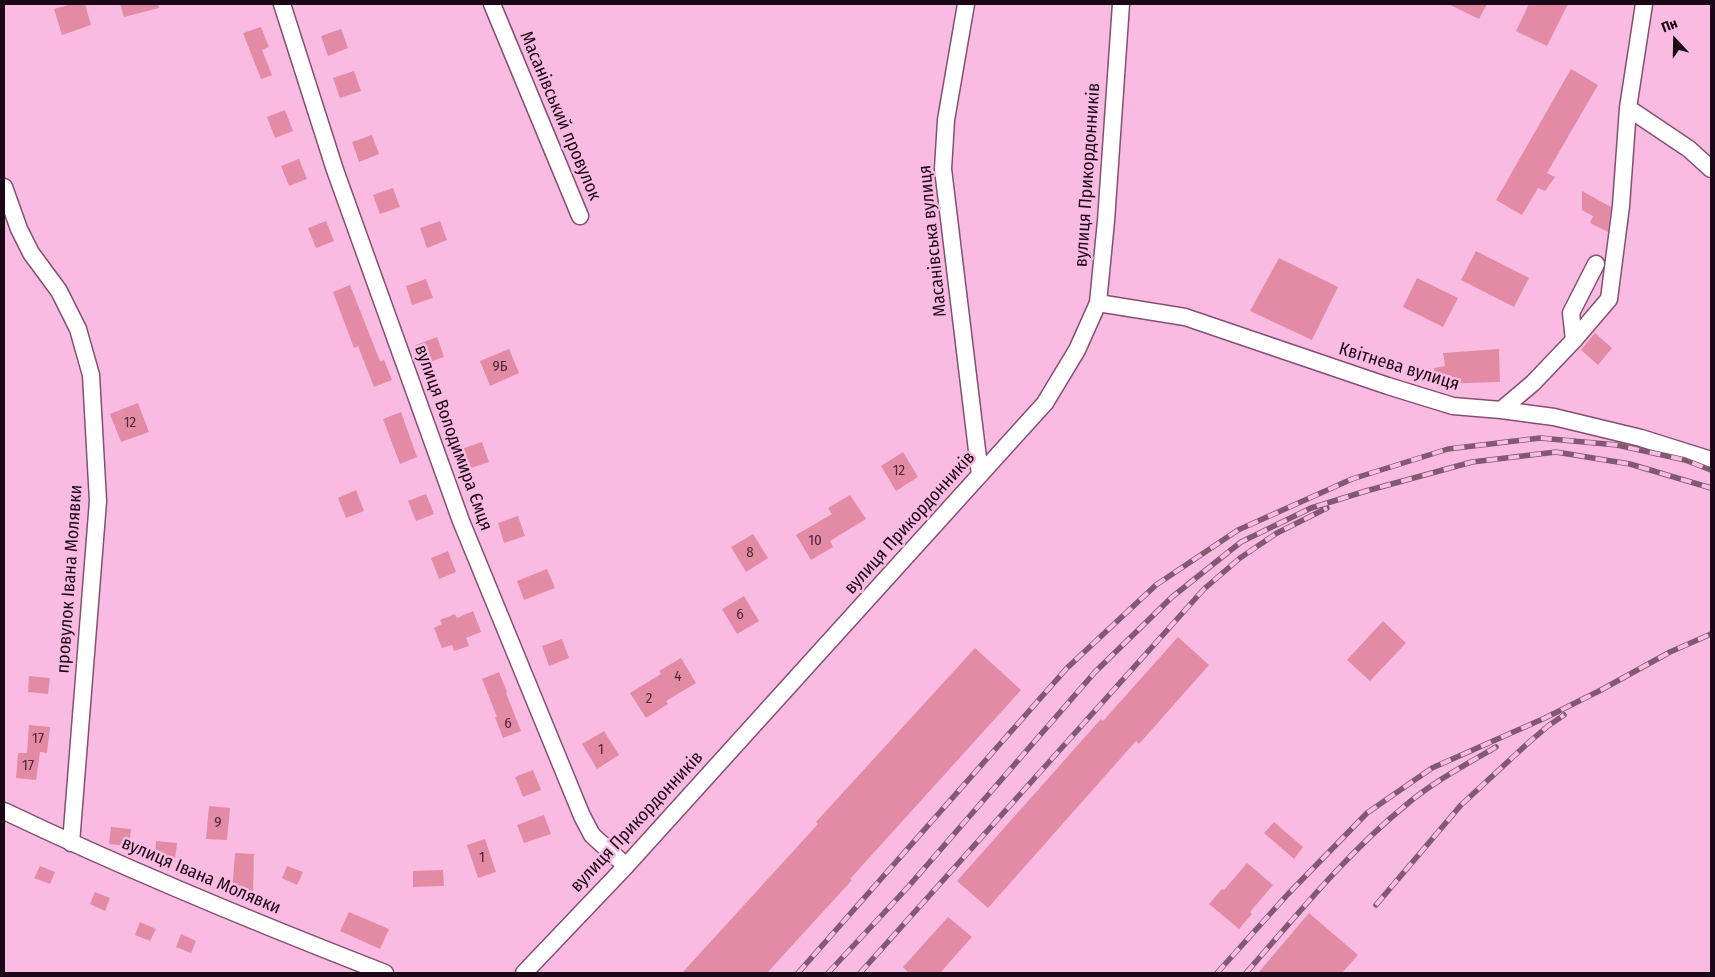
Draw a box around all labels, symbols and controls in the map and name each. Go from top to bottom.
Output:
north arrow [1650,15,1700,65]
text: Пн [1659,15,1680,36]
street label: Масанівський провулок [515,28,605,204]
street label: вулиця Прикордонників [1071,82,1105,268]
street label: Масанівська вулиця [914,164,952,318]
street label: Квітнева вулиця [1336,338,1462,396]
street label: вулиця Володимира Ємця [409,342,497,534]
house number: 9Б [492,358,508,376]
house number: 12 [124,414,136,432]
street label: вулиця Прикордонників [840,447,980,599]
house number: 12 [893,462,905,480]
street label: провулок Івана Молявки [53,484,87,674]
house number: 10 [808,532,822,550]
house number: 8 [746,544,754,562]
house number: 6 [736,606,744,624]
house number: 4 [674,668,682,686]
house number: 2 [646,690,652,708]
house number: 6 [504,715,512,733]
house number: 17 [32,730,44,748]
house number: 1 [598,741,604,759]
street label: вулиця Прикордонників [566,747,708,897]
house number: 17 [22,757,34,775]
house number: 9 [214,814,222,832]
street label: вулиця Івана Молявки [118,833,284,919]
house number: 1 [479,849,485,867]

